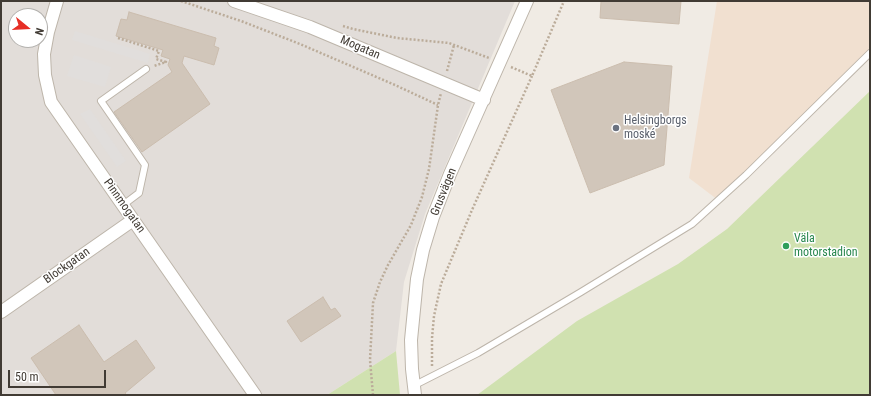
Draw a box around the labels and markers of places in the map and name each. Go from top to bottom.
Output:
place label: Helsingborgs moské [624,114,687,142]
marker: Helsingborgs moské [611,123,621,133]
place label: Väla motorstadion [794,232,857,260]
marker: Väla motorstadion [781,241,791,251]

